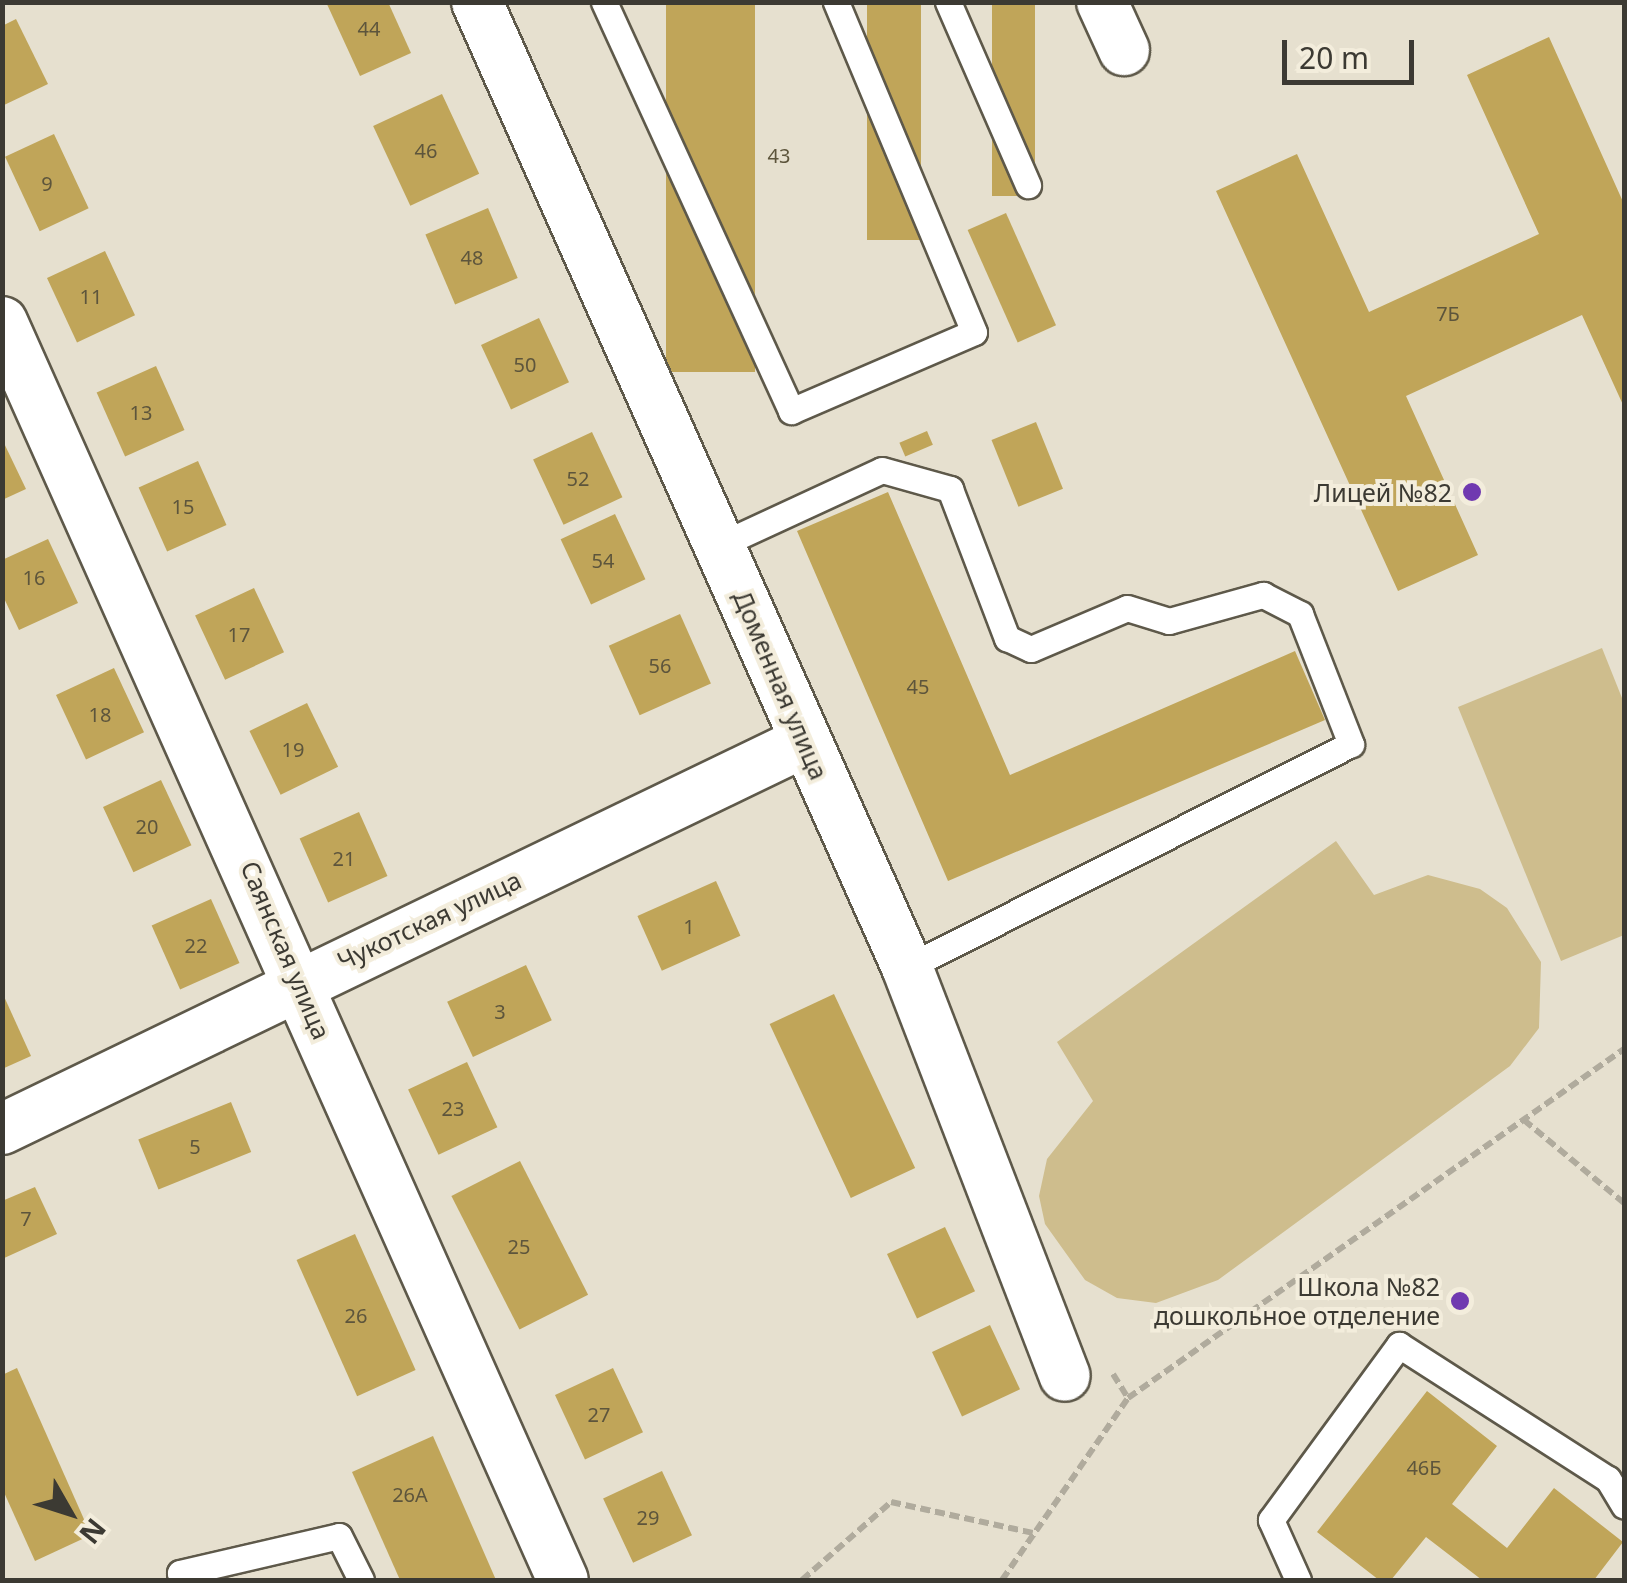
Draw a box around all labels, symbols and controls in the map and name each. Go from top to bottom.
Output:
house number: 44 [358,16,380,40]
scale bar [1287,20,1420,82]
text: 20 m [1299,37,1369,78]
house number: 46 [415,138,437,162]
house number: 43 [768,143,790,167]
house number: 9 [41,171,53,195]
house number: 48 [461,245,483,269]
house number: 11 [80,284,102,308]
house number: 7Б [1436,301,1460,325]
house number: 50 [514,352,536,376]
house number: 13 [130,400,152,424]
house number: 52 [567,466,589,490]
place label: Лицей №82 [1314,477,1452,507]
marker: Лицей №82 [1461,481,1483,503]
house number: 15 [172,494,194,518]
house number: 54 [592,548,614,572]
house number: 16 [23,565,45,589]
street label: Доменная улица [728,586,834,784]
house number: 17 [228,622,250,646]
house number: 56 [649,653,671,677]
house number: 45 [907,674,929,698]
house number: 18 [89,702,111,726]
house number: 19 [282,737,304,761]
house number: 20 [136,814,158,838]
house number: 21 [333,846,355,870]
street label: Саянская улица [235,856,337,1044]
street label: Чукотская улица [332,864,526,976]
house number: 1 [683,914,695,938]
house number: 22 [185,933,207,957]
house number: 3 [494,999,506,1023]
house number: 23 [442,1096,464,1120]
house number: 5 [189,1134,201,1158]
house number: 7 [20,1206,32,1230]
house number: 25 [508,1234,530,1258]
place label: Школа №82 дошкольное отделение [1154,1272,1440,1331]
marker: Школа №82 дошкольное отделение [1449,1290,1471,1312]
house number: 26 [345,1303,367,1327]
house number: 27 [588,1402,610,1426]
house number: 46Б [1406,1455,1442,1479]
north arrow [20,1463,120,1563]
house number: 26А [392,1482,428,1506]
house number: 29 [637,1505,659,1529]
text: N [71,1511,115,1553]

